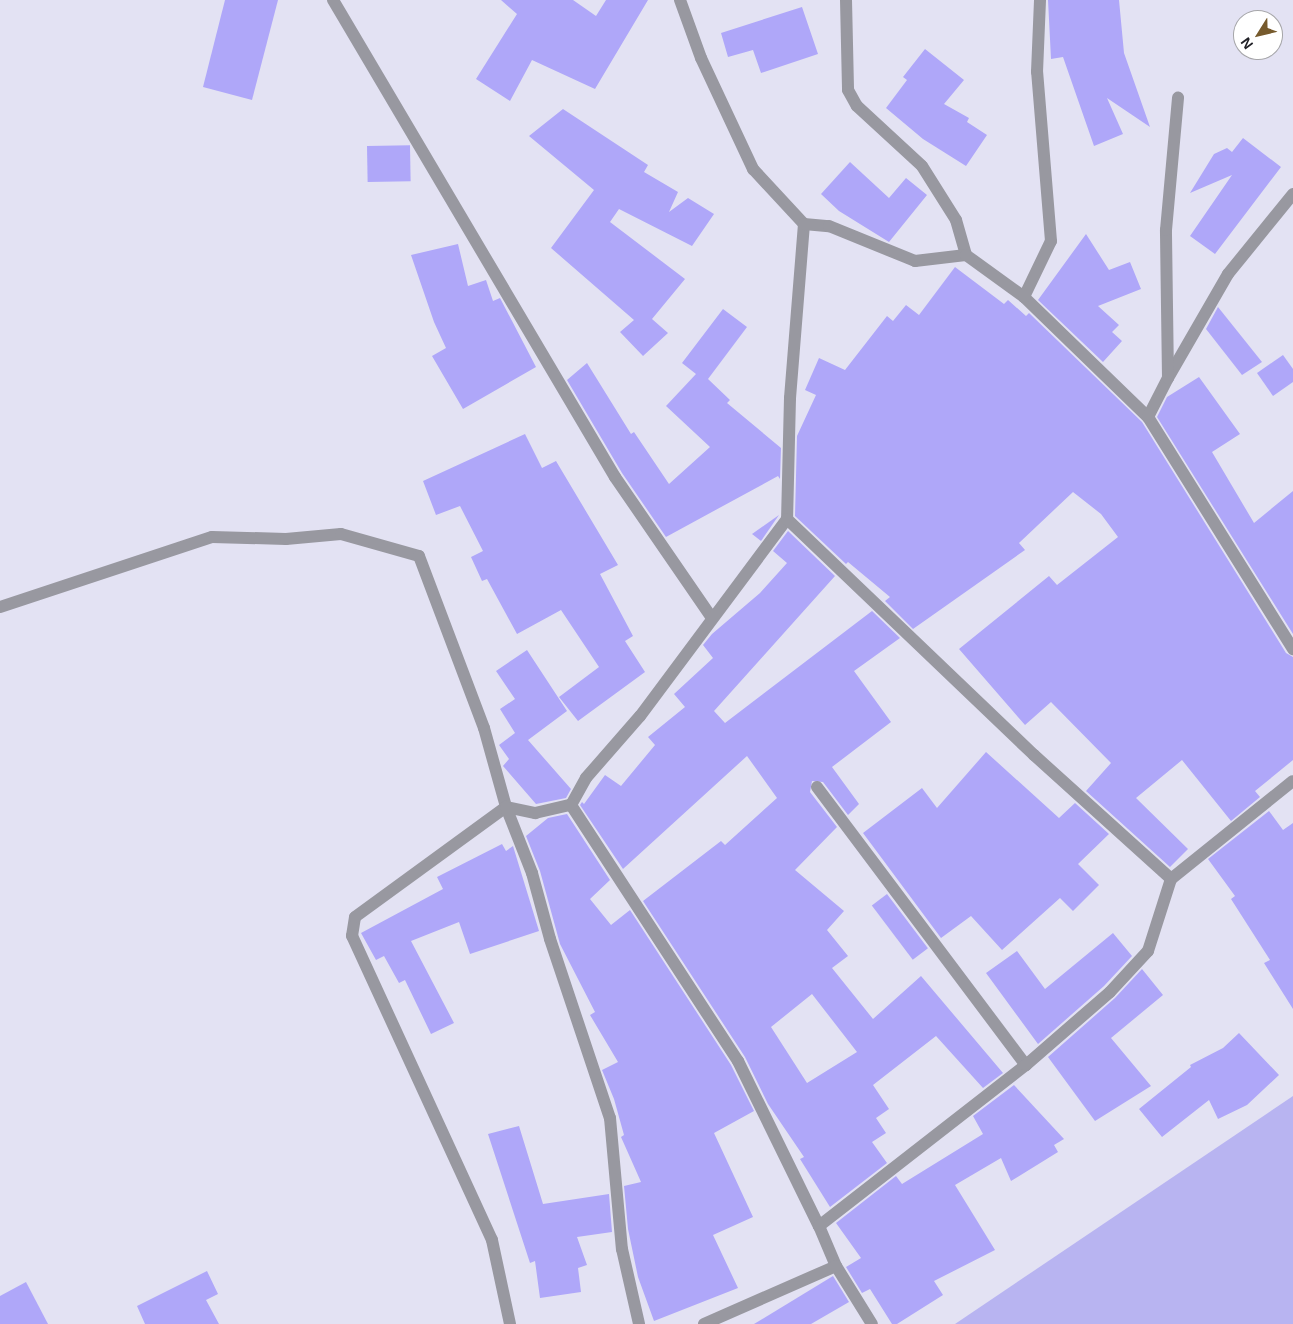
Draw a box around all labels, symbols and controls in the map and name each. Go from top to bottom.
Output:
north arrow [1233,10,1283,60]
text: N [1237,34,1256,52]

